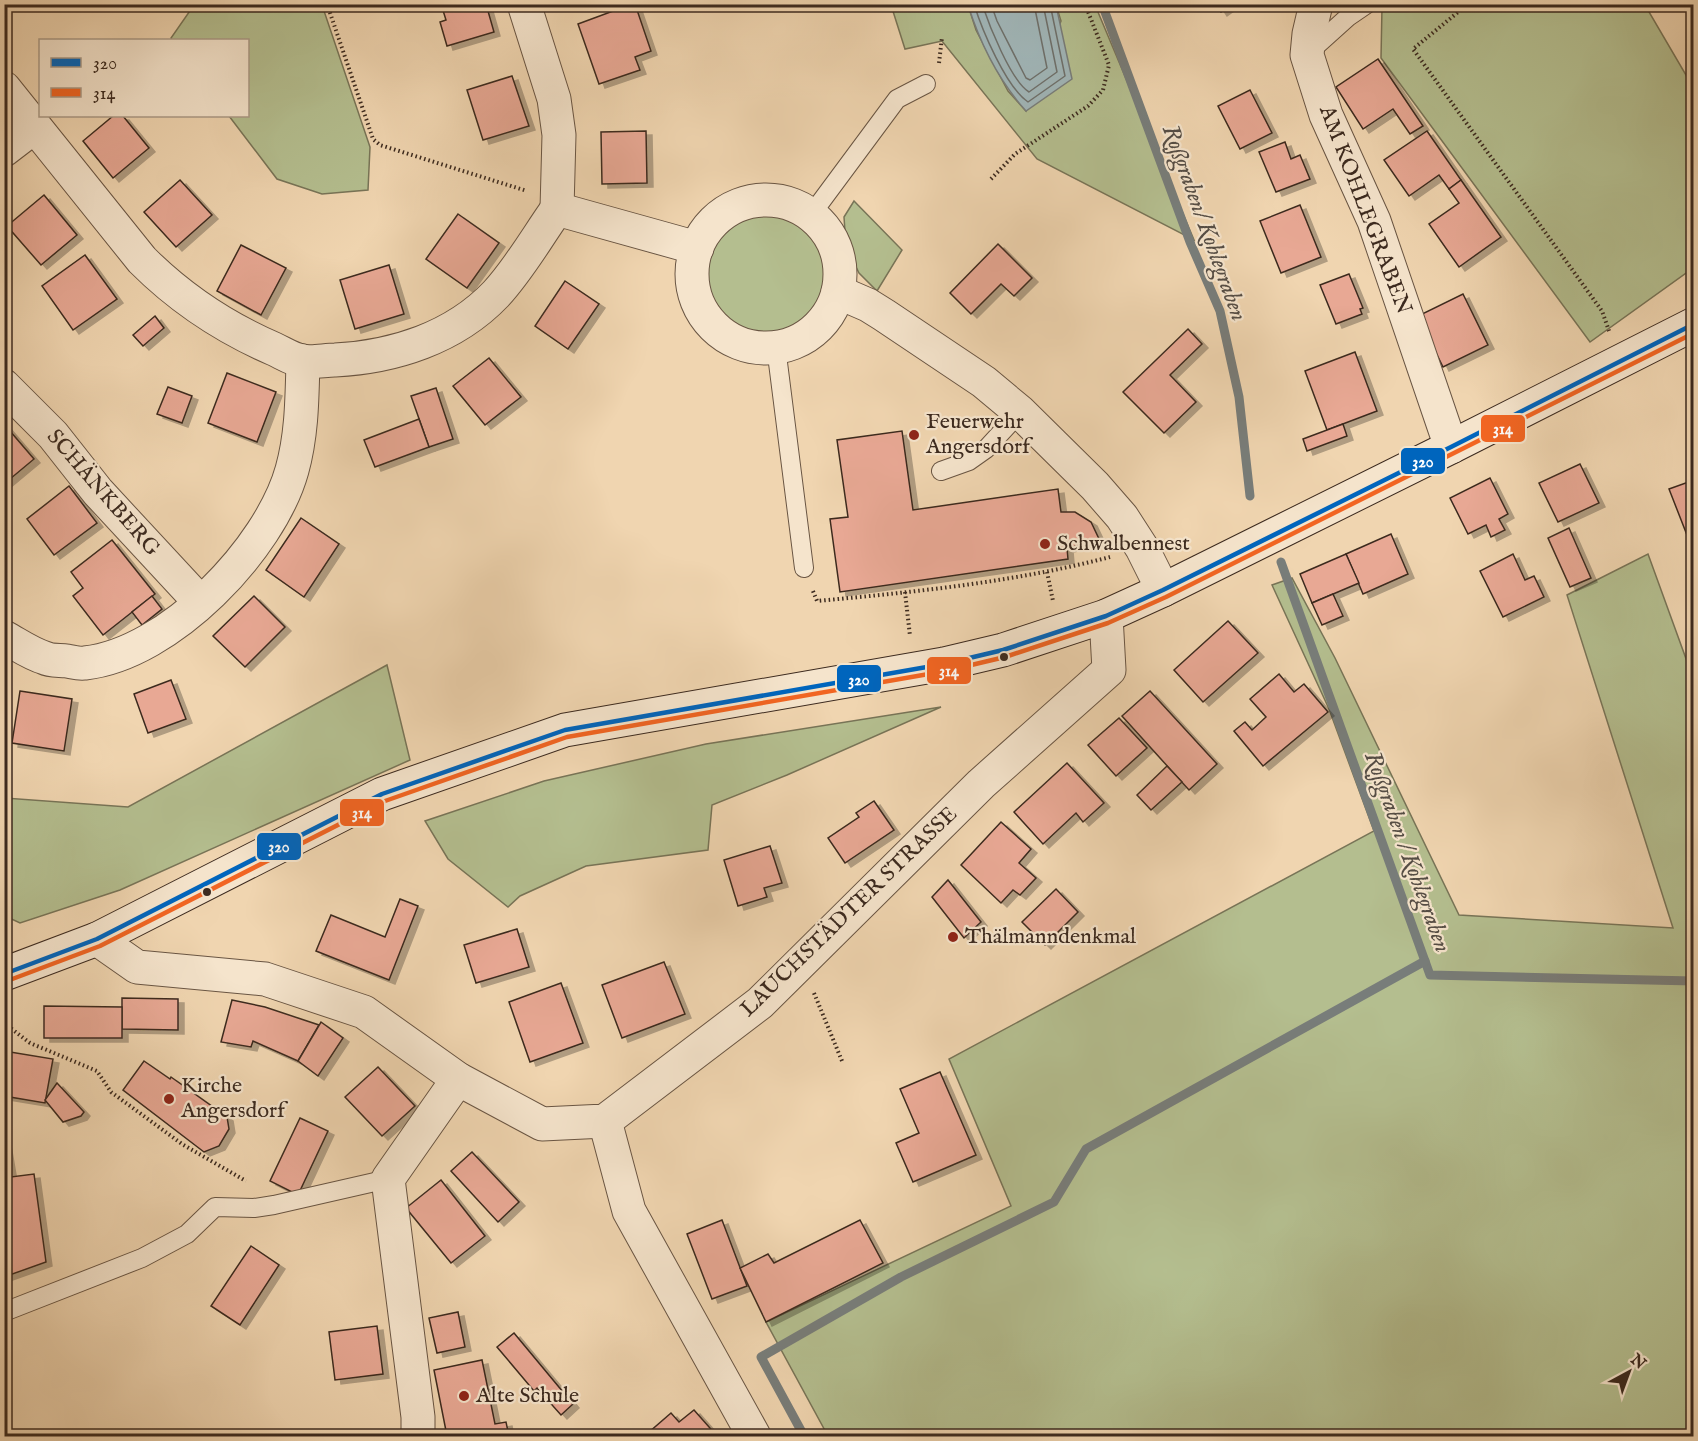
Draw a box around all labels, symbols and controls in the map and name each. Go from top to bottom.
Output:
legend [39,39,249,117]
text: 320 [93,53,117,76]
text: 314 [93,83,115,106]
street label: AM KOHLEGRABEN [1312,101,1418,318]
water label: Roßgraben/ Kohlegraben [1154,121,1254,325]
place label: Feuerwehr Angersdorf [925,408,1034,461]
line badge: 314 [1480,414,1526,443]
text: 314 [1493,420,1514,440]
street label: SCHÄNKBERG [40,424,166,563]
marker: Feuerwehr Angersdorf [907,428,921,442]
line badge: 320 [1400,447,1446,475]
text: 320 [1412,453,1434,473]
place label: Schwalbennest [1057,530,1190,558]
marker: Schwalbennest [1038,537,1052,551]
unlabelled marker [998,651,1010,663]
line badge: 314 [926,656,972,685]
text: 314 [939,662,960,682]
line badge: 320 [836,664,882,693]
text: 320 [848,671,870,691]
water label: Roßgraben / Kohlegraben [1356,747,1458,957]
line badge: 314 [339,798,385,827]
street label: LAUCHSTÄDTER STRASSE [735,801,963,1023]
text: 314 [352,804,373,824]
line badge: 320 [256,832,302,861]
text: 320 [268,838,290,858]
unlabelled marker [201,886,213,898]
place label: Thälmanndenkmal [965,923,1136,951]
marker: Thälmanndenkmal [946,930,960,944]
place label: Kirche Angersdorf [180,1072,289,1125]
marker: Kirche Angersdorf [162,1092,176,1106]
north arrow [1599,1342,1659,1402]
text: N [1625,1349,1649,1374]
place label: Alte Schule [475,1382,579,1410]
marker: Alte Schule [457,1389,471,1403]

